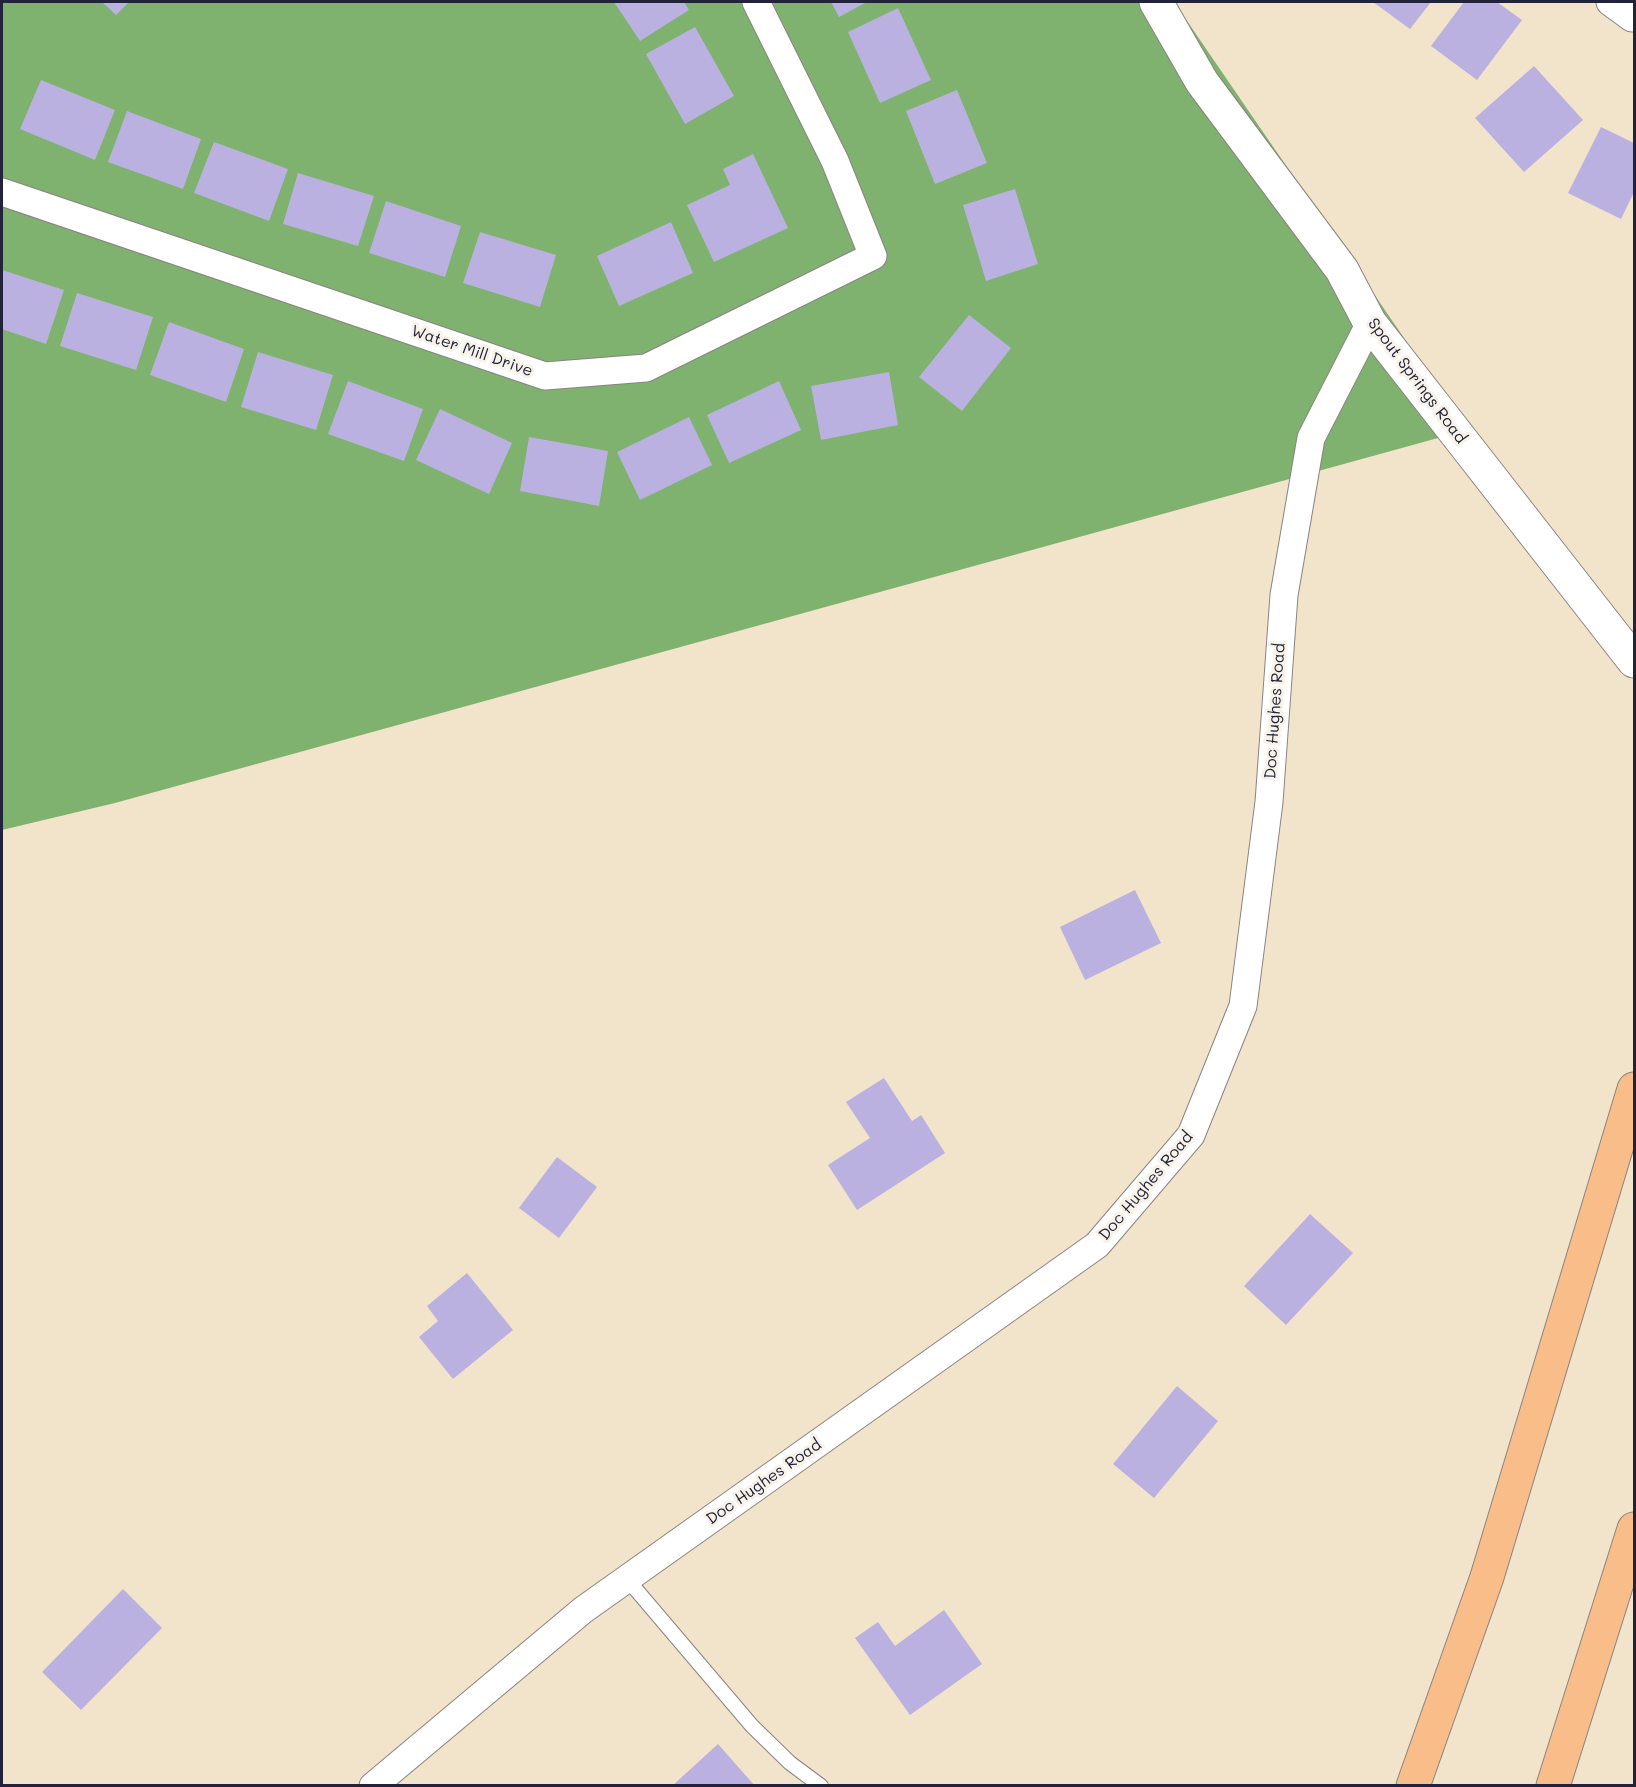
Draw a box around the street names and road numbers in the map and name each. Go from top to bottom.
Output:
street label: Spout Springs Road [1364,315,1470,447]
street label: Water Mill Drive [409,321,535,381]
street label: Doc Hughes Road [1261,642,1289,780]
street label: Doc Hughes Road [1095,1128,1197,1244]
street label: Doc Hughes Road [703,1435,825,1529]

